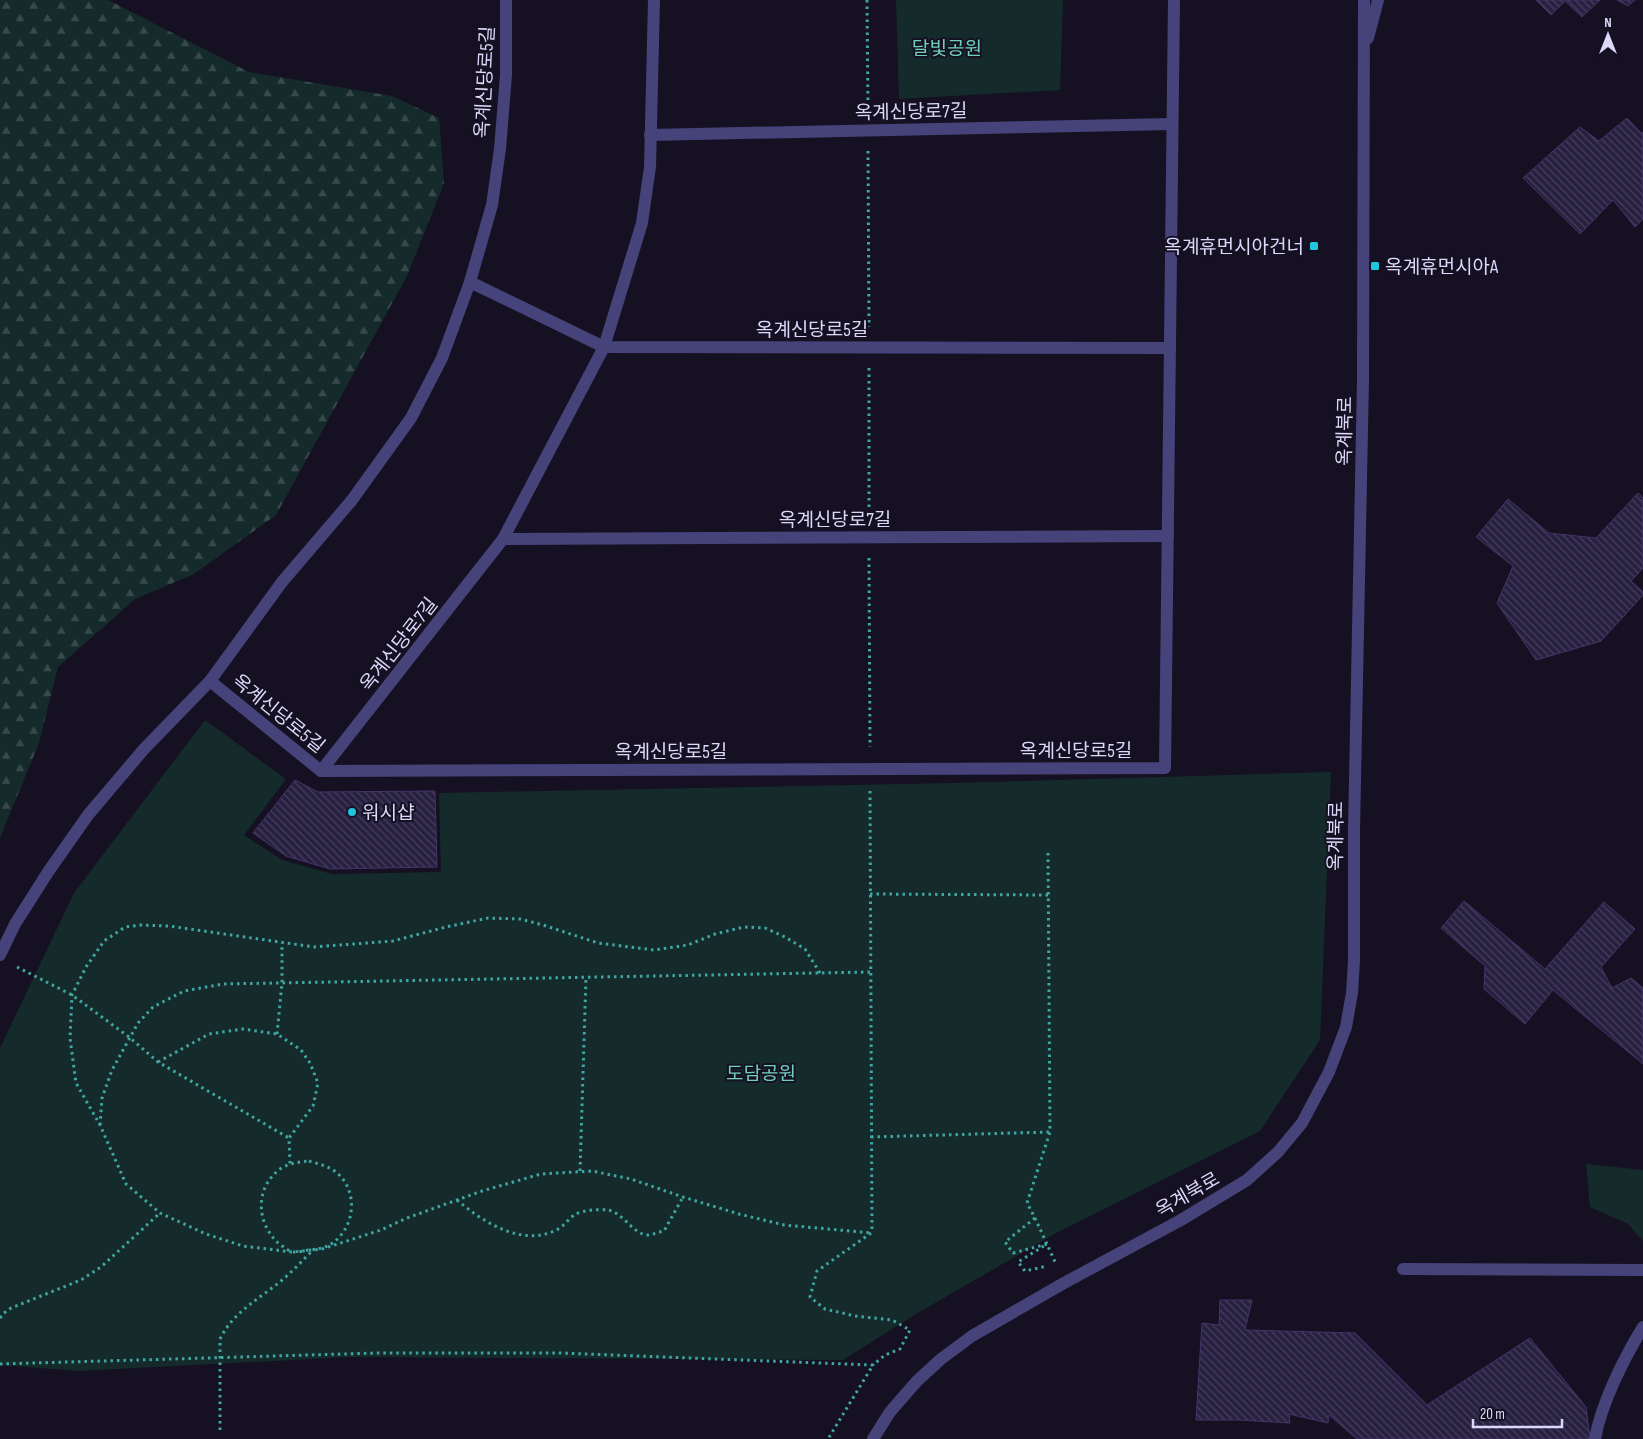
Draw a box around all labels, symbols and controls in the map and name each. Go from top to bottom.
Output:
north arrow [1583,10,1633,60]
text: N [1604,14,1612,31]
street label: 옥계신당로5길 [471,25,500,139]
park label: 달빛공원 [912,38,982,61]
street label: 옥계신당로7길 [855,100,967,125]
place label: 옥계휴먼시아건너 [1164,236,1304,259]
marker: 옥계휴먼시아건너 [1308,240,1320,252]
place label: 옥계휴먼시아A [1385,256,1499,279]
marker: 옥계휴먼시아A [1369,260,1381,272]
street label: 옥계신당로5길 [756,319,868,342]
street label: 옥계북로 [1333,396,1358,466]
street label: 옥계신당로7길 [779,509,891,532]
street label: 옥계신당로7길 [355,594,443,696]
street label: 옥계신당로5길 [227,670,329,759]
street label: 옥계신당로5길 [1020,740,1132,763]
street label: 옥계신당로5길 [615,741,727,764]
street label: 옥계북로 [1324,801,1349,871]
place label: 워시샵 [362,802,414,825]
marker: 워시샵 [346,806,358,818]
park label: 도담공원 [726,1063,796,1086]
street label: 옥계북로 [1152,1168,1224,1223]
scale bar [1473,1396,1562,1428]
text: 20 m [1480,1405,1505,1424]

